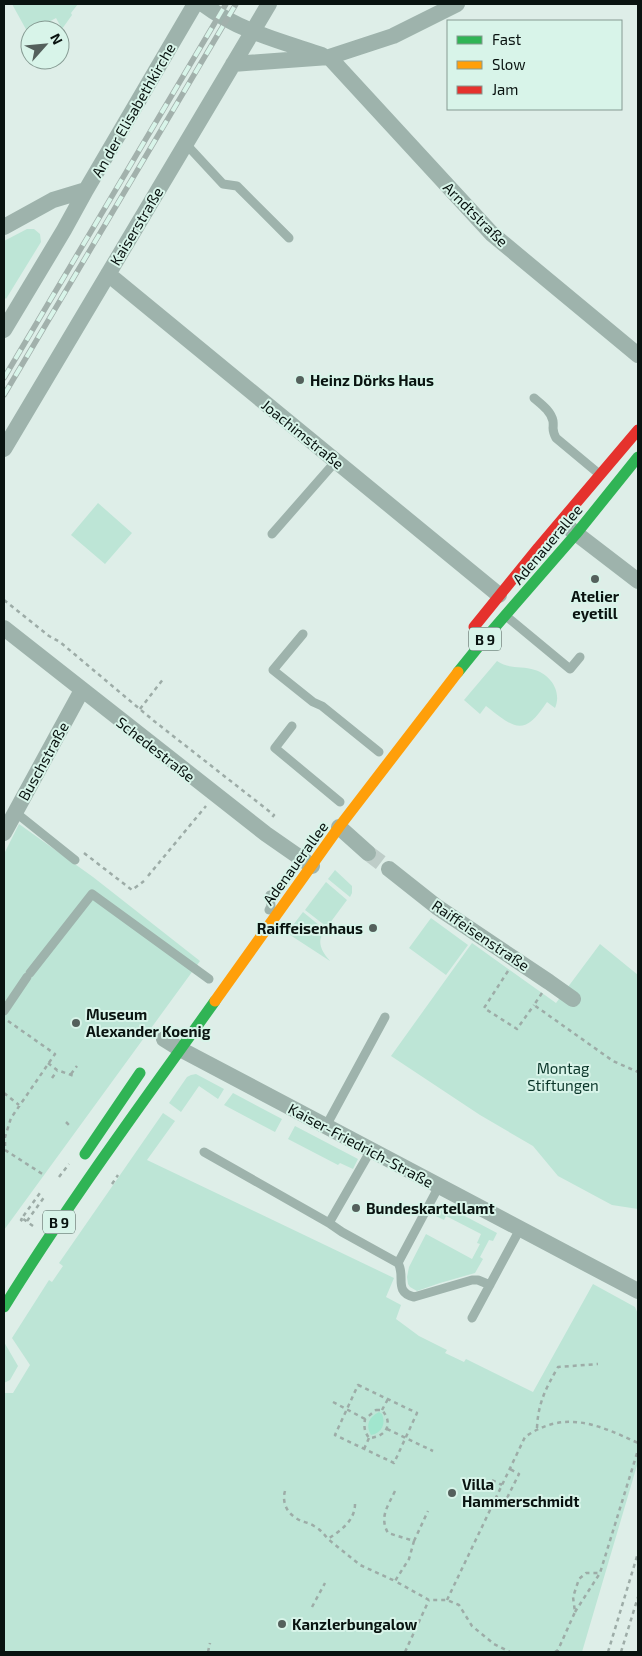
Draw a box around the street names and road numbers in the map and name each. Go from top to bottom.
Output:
street label: An der Elisabethkirche [87,40,179,180]
street label: Arndtstraße [440,178,512,250]
street label: Kaiserstraße [106,184,166,268]
street label: Joachimstraße [258,395,348,473]
street label: Adenauerallee [508,500,586,588]
road number: B 9 [469,628,501,650]
street label: Schedestraße [113,713,199,785]
street label: Buschstraße [14,718,72,804]
street label: Adenauerallee [259,818,331,908]
street label: Raiffeisenstraße [429,896,533,974]
street label: Kaiser-Friedrich-Straße [285,1099,437,1191]
road number: B 9 [43,1210,75,1234]

